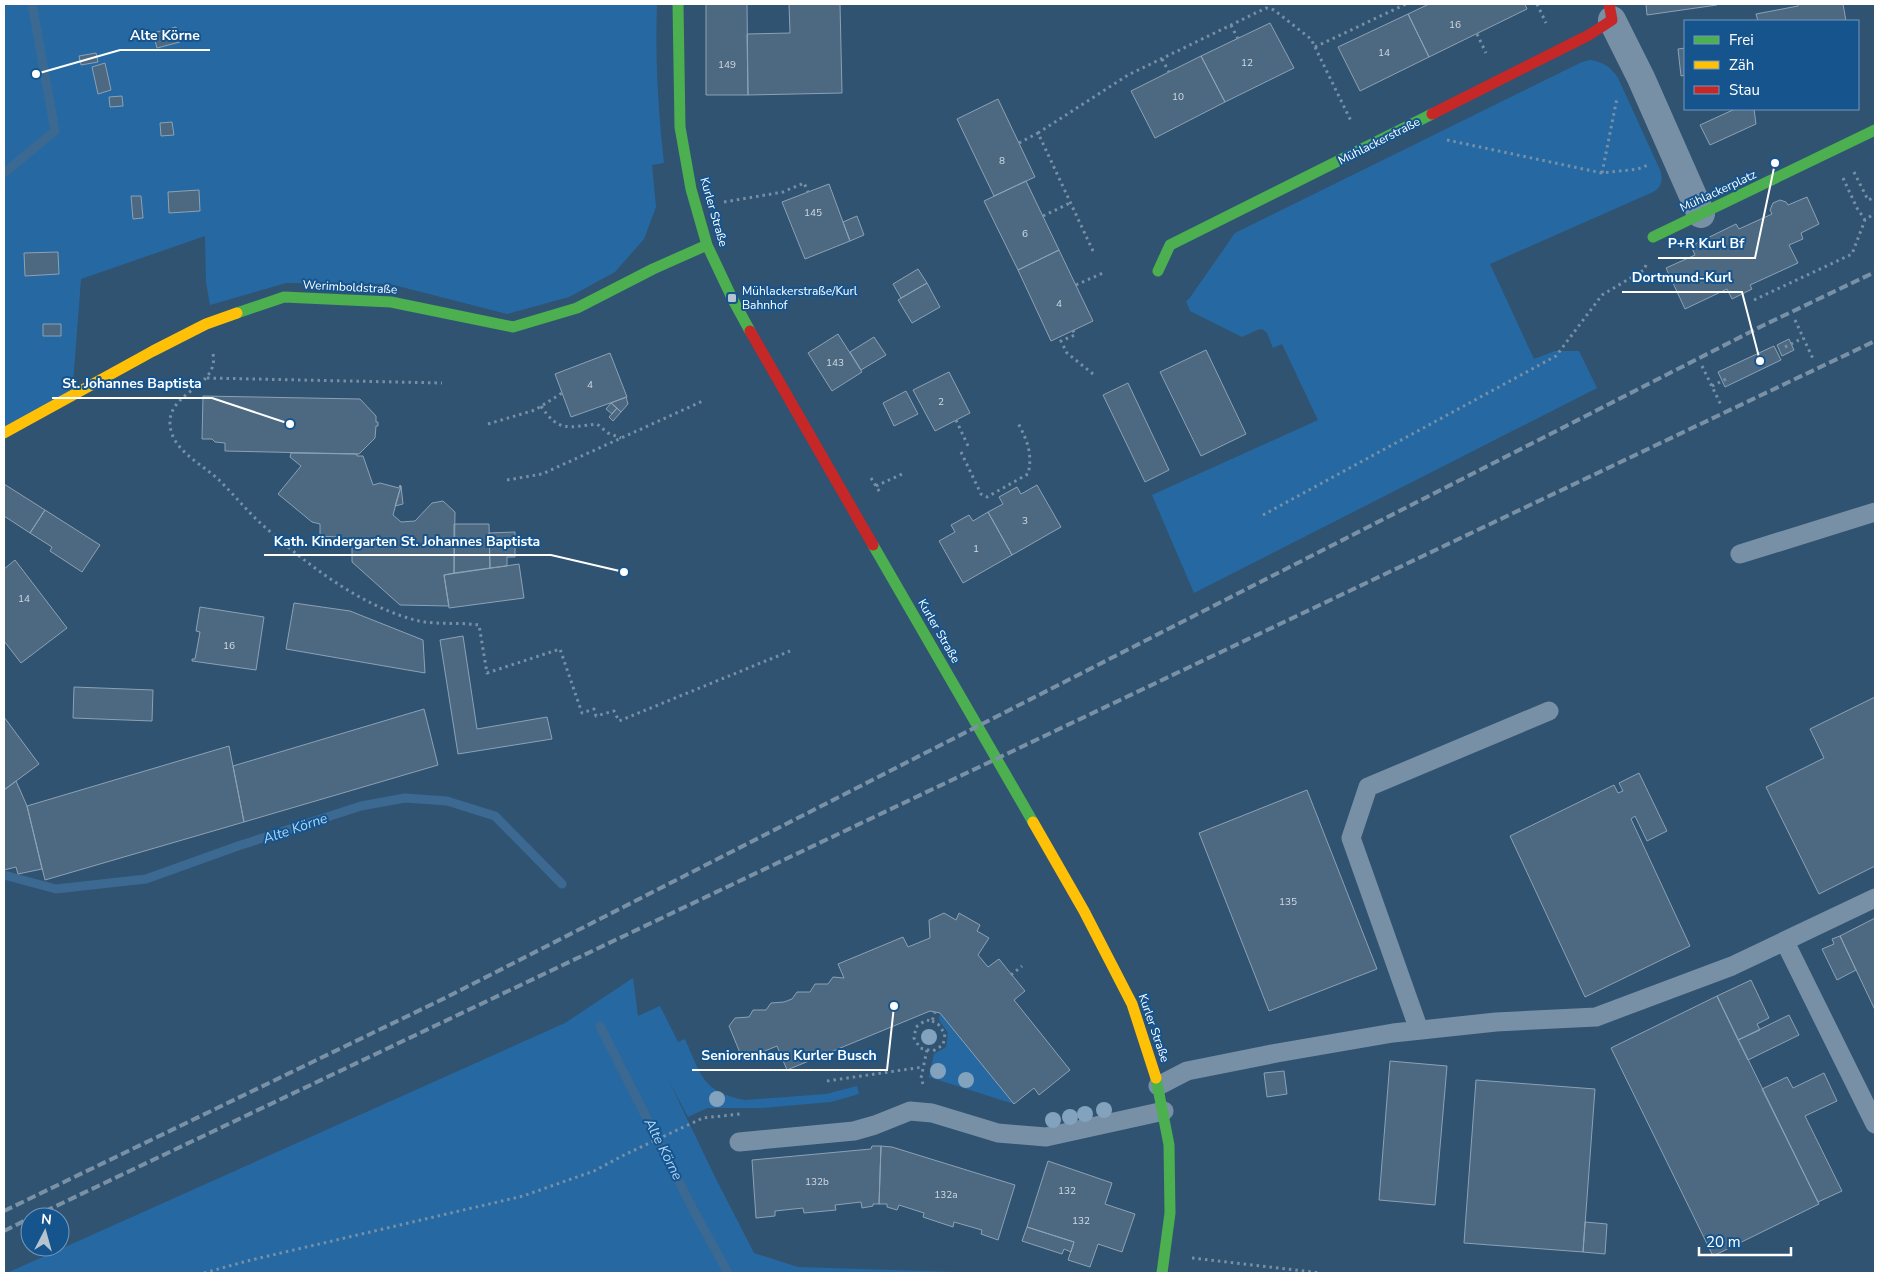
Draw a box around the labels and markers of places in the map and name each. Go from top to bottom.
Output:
callout: Alte Körne [120,21,210,50]
callout: P+R Kurl Bf [1658,229,1755,258]
callout: Dortmund-Kurl [1622,263,1742,292]
place label: Mühlackerstraße/Kurl Bahnhof [742,283,858,313]
marker: Mühlackerstraße/Kurl Bahnhof [726,292,738,304]
callout: St. Johannes Baptista [52,369,212,398]
callout: Kath. Kindergarten St. Johannes Baptista [264,526,551,555]
callout: Seniorenhaus Kurler Busch [692,1041,887,1070]

